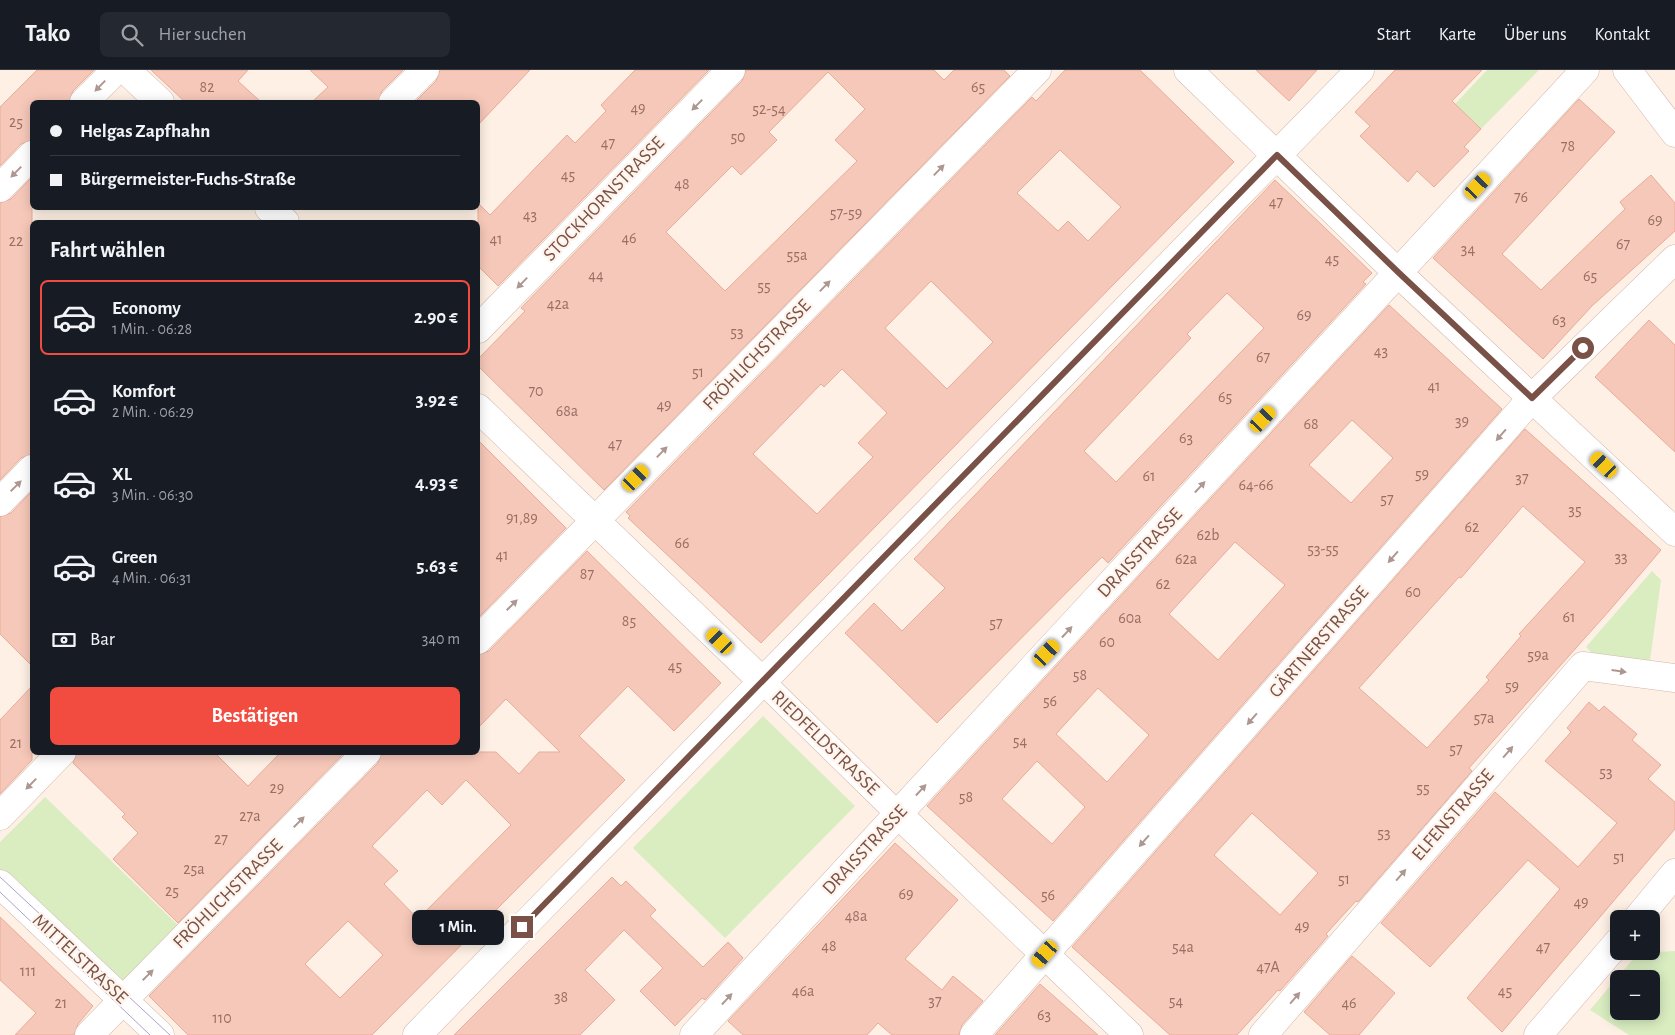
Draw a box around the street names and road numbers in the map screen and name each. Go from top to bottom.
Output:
street label: STOCKHORNSTRASSE [540,133,668,265]
street label: FRÖHLICHSTRASSE [699,295,814,414]
street label: DRAISSTRASSE [1094,505,1186,601]
street label: GÄRTNERSTRASSE [1265,582,1372,701]
street label: RIEDFELDSTRASSE [768,687,882,799]
street label: ELFENSTRASSE [1408,766,1498,864]
street label: DRAISSTRASSE [819,802,911,898]
street label: FRÖHLICHSTRASSE [169,835,286,952]
street label: MITTELSTRASSE [29,910,131,1008]

